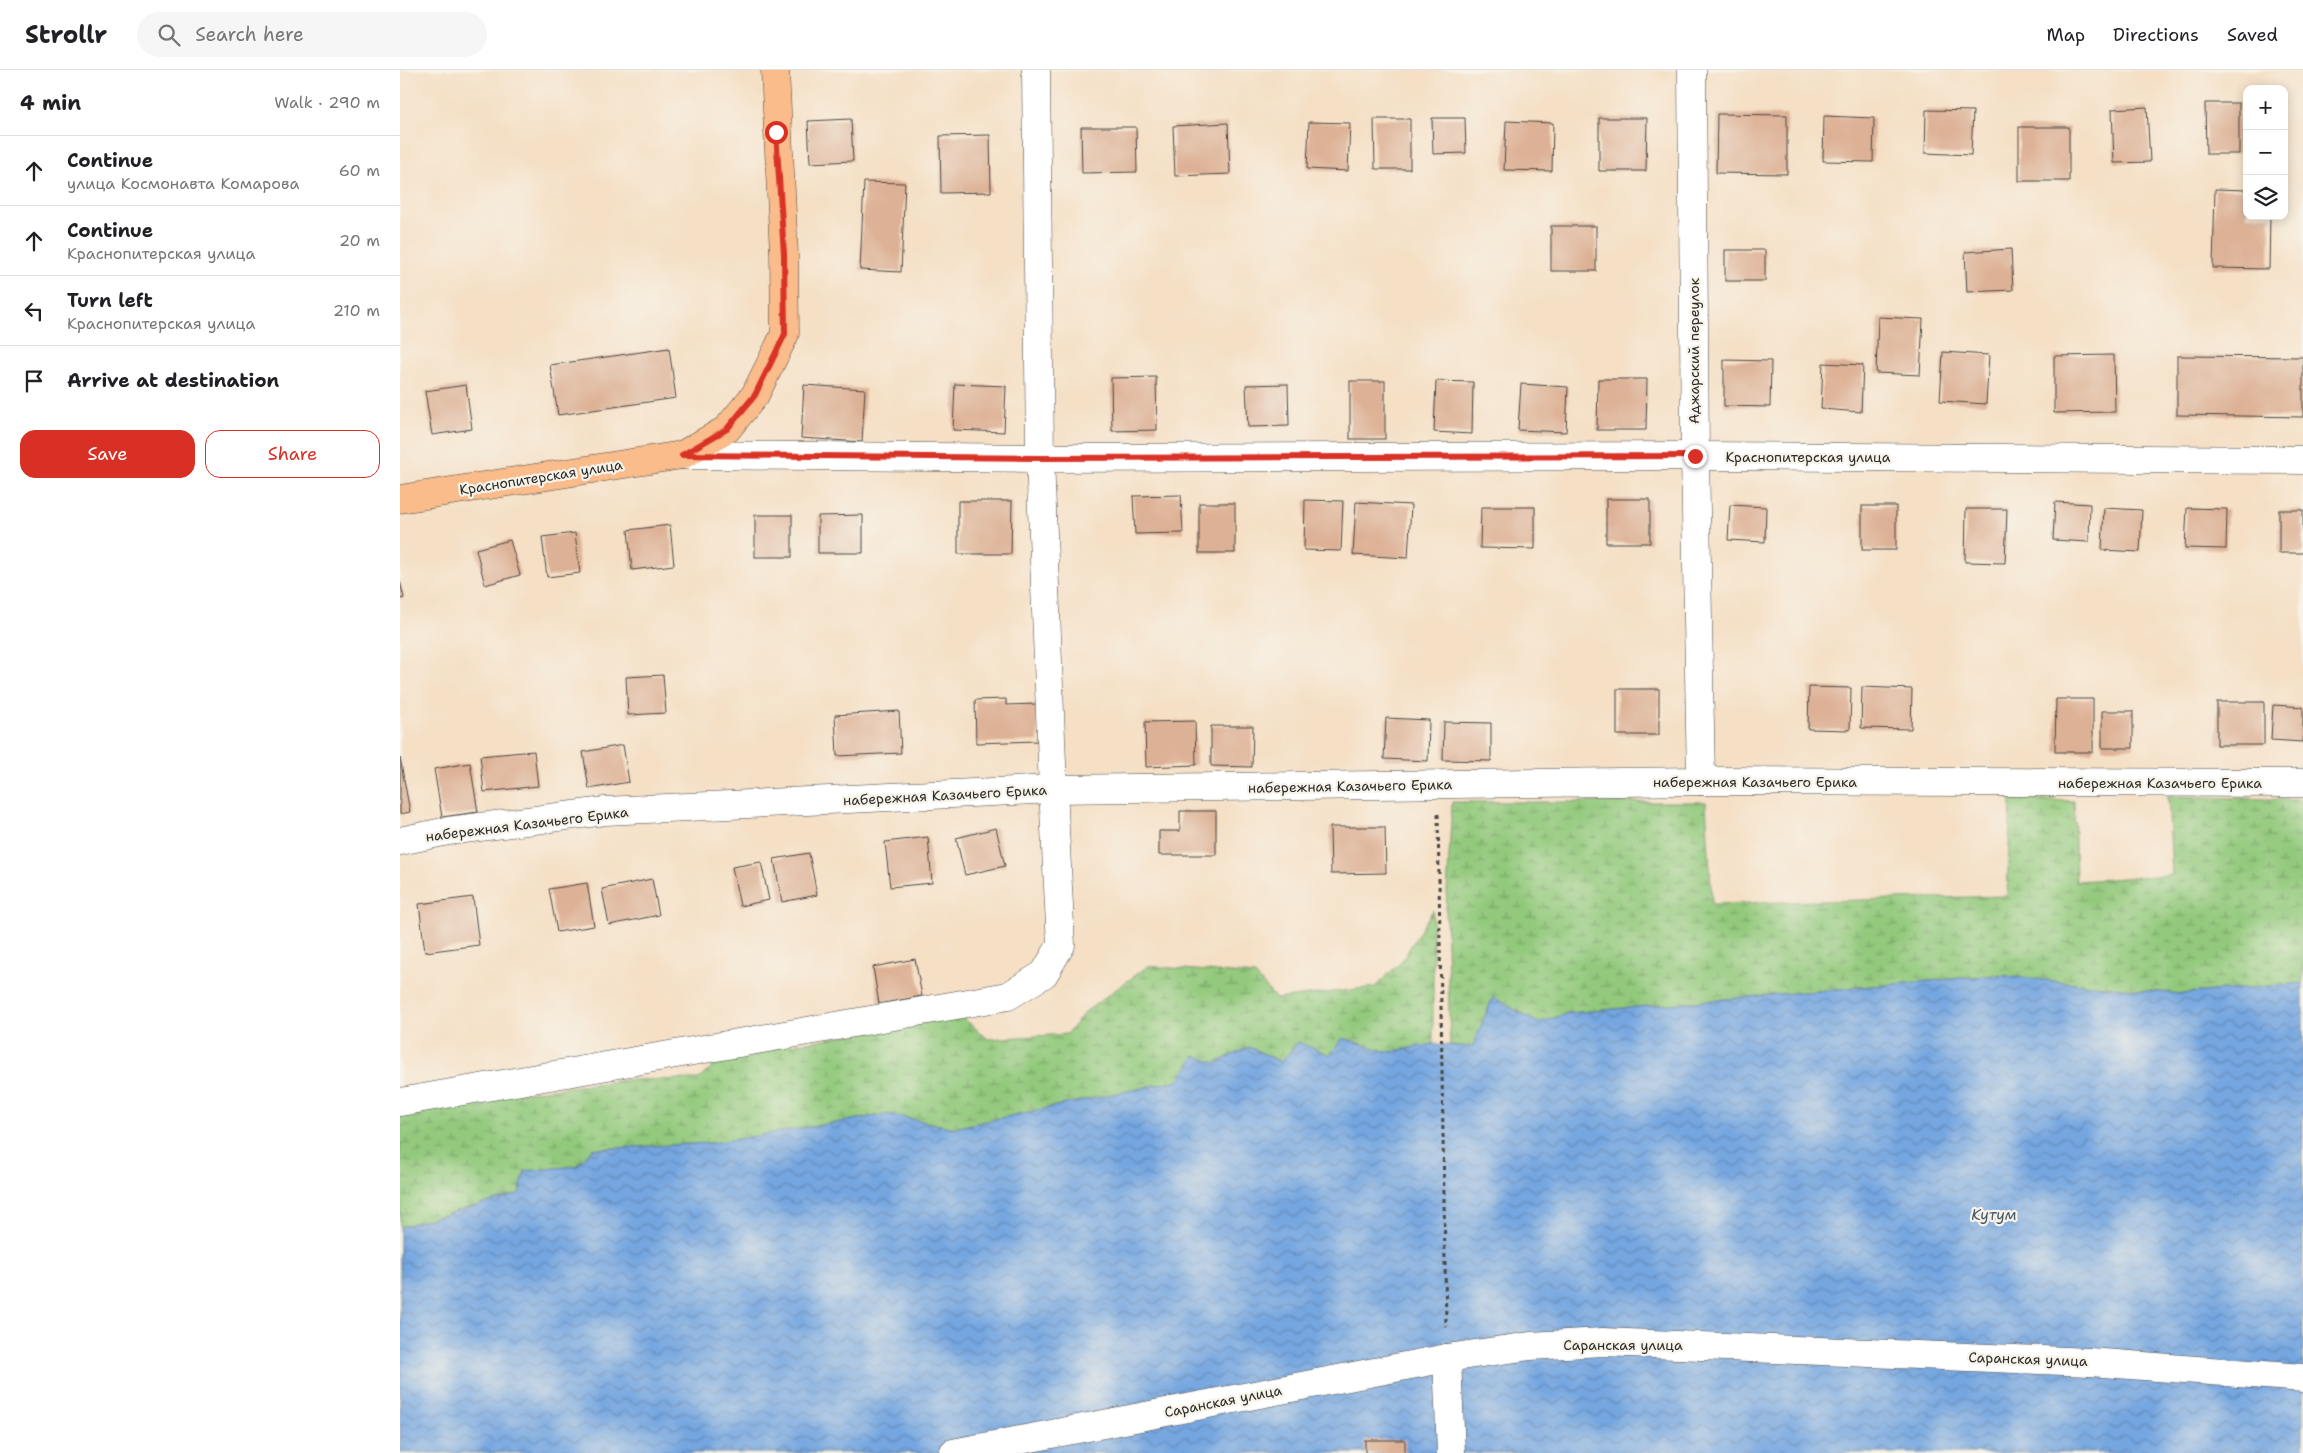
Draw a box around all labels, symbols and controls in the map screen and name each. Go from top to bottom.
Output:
search box [137,12,487,57]
text: Strollr [25,19,107,51]
icon: search [155,21,183,49]
text: Search here [195,22,304,47]
text: Map [2047,23,2085,47]
text: Directions [2113,23,2199,47]
text: Saved [2227,23,2278,47]
map controls [2243,85,2288,220]
button: + [2243,85,2288,130]
text: 4 min [20,89,81,117]
text: Walk · 290 m [274,92,380,113]
route start [765,121,788,144]
button: − [2243,130,2288,175]
text: Continue [67,148,153,173]
icon: ahead [20,157,48,185]
text: 60 m [339,160,380,181]
text: улица Космонавта Комарова [67,173,299,194]
button: layers [2243,175,2288,220]
text: Continue [67,218,153,243]
icon: ahead [20,227,48,255]
text: 20 m [339,230,380,251]
text: Краснопитерская улица [67,243,255,264]
street label: Аджарский переулок [1685,277,1703,424]
text: Turn left [67,288,153,313]
icon: left [20,297,48,325]
text: 210 m [333,300,380,321]
text: Краснопитерская улица [67,313,255,334]
icon: arrive [20,367,48,395]
text: Arrive at destination [67,368,279,393]
button: Save [20,430,195,478]
button: Share [205,430,380,478]
route end [1684,445,1707,468]
street label: Краснопитерская улица [1726,448,1891,466]
street label: Краснопитерская улица [458,455,624,499]
street label: набережная Казачьего Ерика [1653,773,1857,791]
street label: набережная Казачьего Ерика [2058,774,2262,792]
street label: набережная Казачьего Ерика [1248,775,1453,797]
street label: набережная Казачьего Ерика [843,781,1048,809]
street label: набережная Казачьего Ерика [425,803,630,845]
water label: Кутум [1971,1205,2017,1225]
street label: Саранская улица [1563,1336,1683,1354]
street label: Саранская улица [1968,1348,2088,1370]
street label: Саранская улица [1163,1381,1284,1421]

